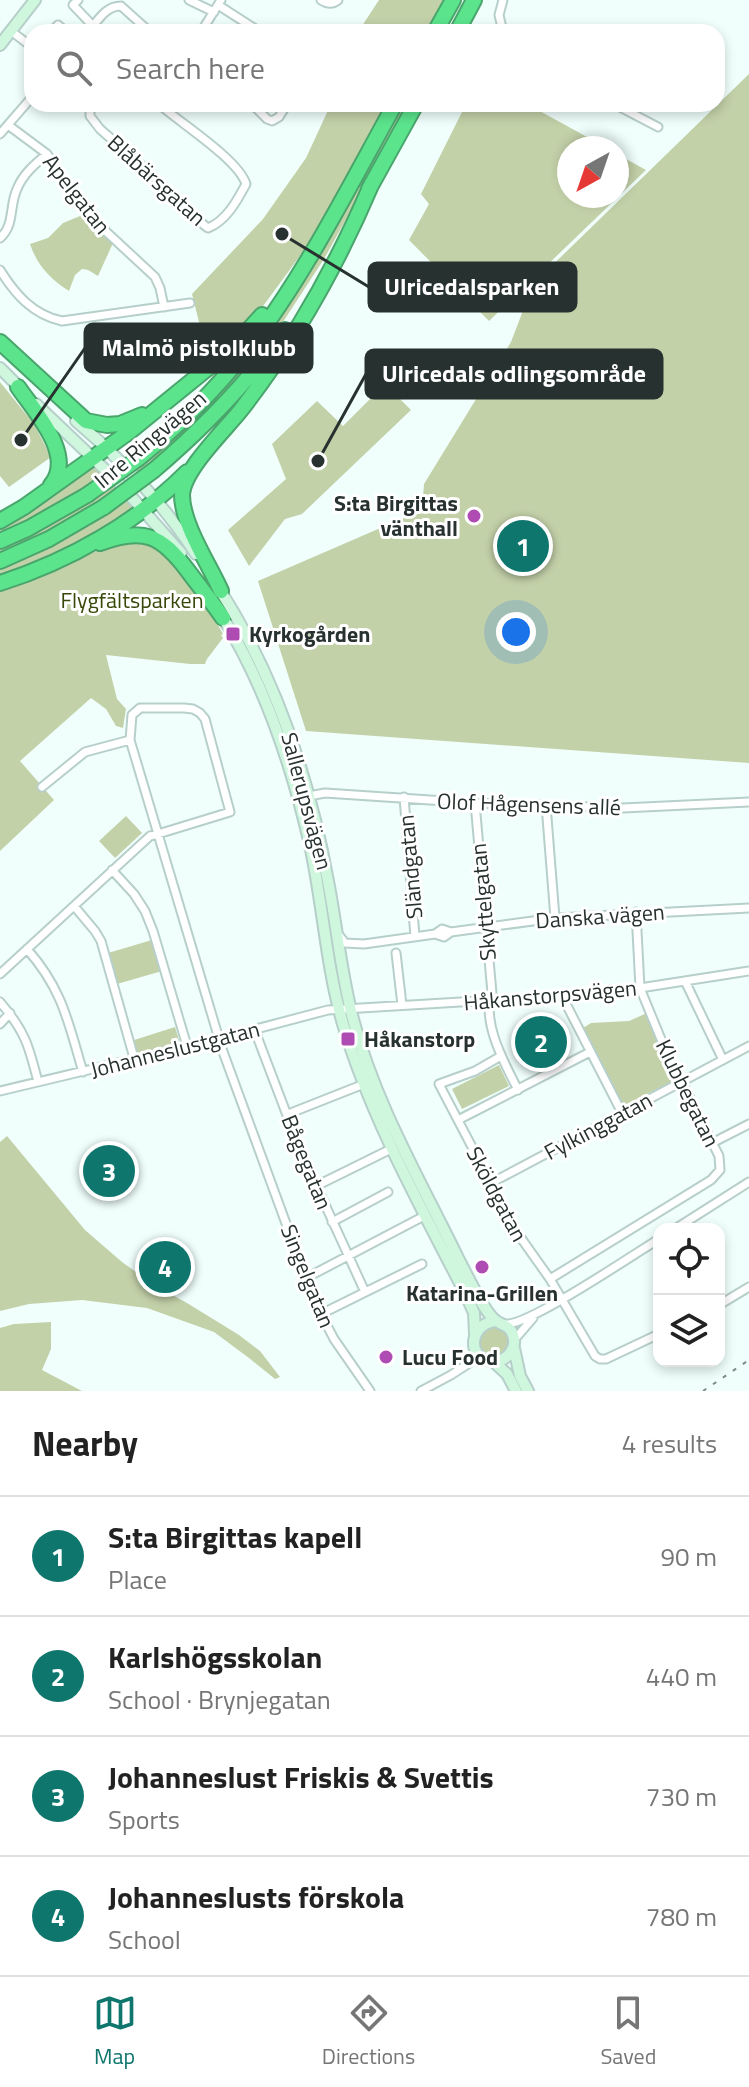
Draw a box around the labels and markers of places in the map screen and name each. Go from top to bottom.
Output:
callout: Ulricedalsparken [369,263,576,311]
callout: Malmö pistolklubb [85,324,312,372]
callout: Ulricedals odlingsområde [366,350,662,398]
place label: S:ta Birgittas vänthall [334,486,458,545]
marker: S:ta Birgittas vänthall [465,507,483,525]
pin: 1 [497,516,549,576]
place label: Kyrkogården [249,617,370,651]
marker: Kyrkogården [224,625,242,643]
pin: 2 [515,1012,567,1072]
place label: Håkanstorp [364,1022,475,1056]
marker: Håkanstorp [339,1030,357,1048]
pin: 3 [83,1141,135,1201]
pin: 4 [139,1237,191,1297]
marker: Katarina-Grillen [473,1258,491,1276]
place label: Katarina-Grillen [406,1276,558,1310]
place label: Lucu Food [402,1340,498,1374]
marker: Lucu Food [377,1348,395,1366]

